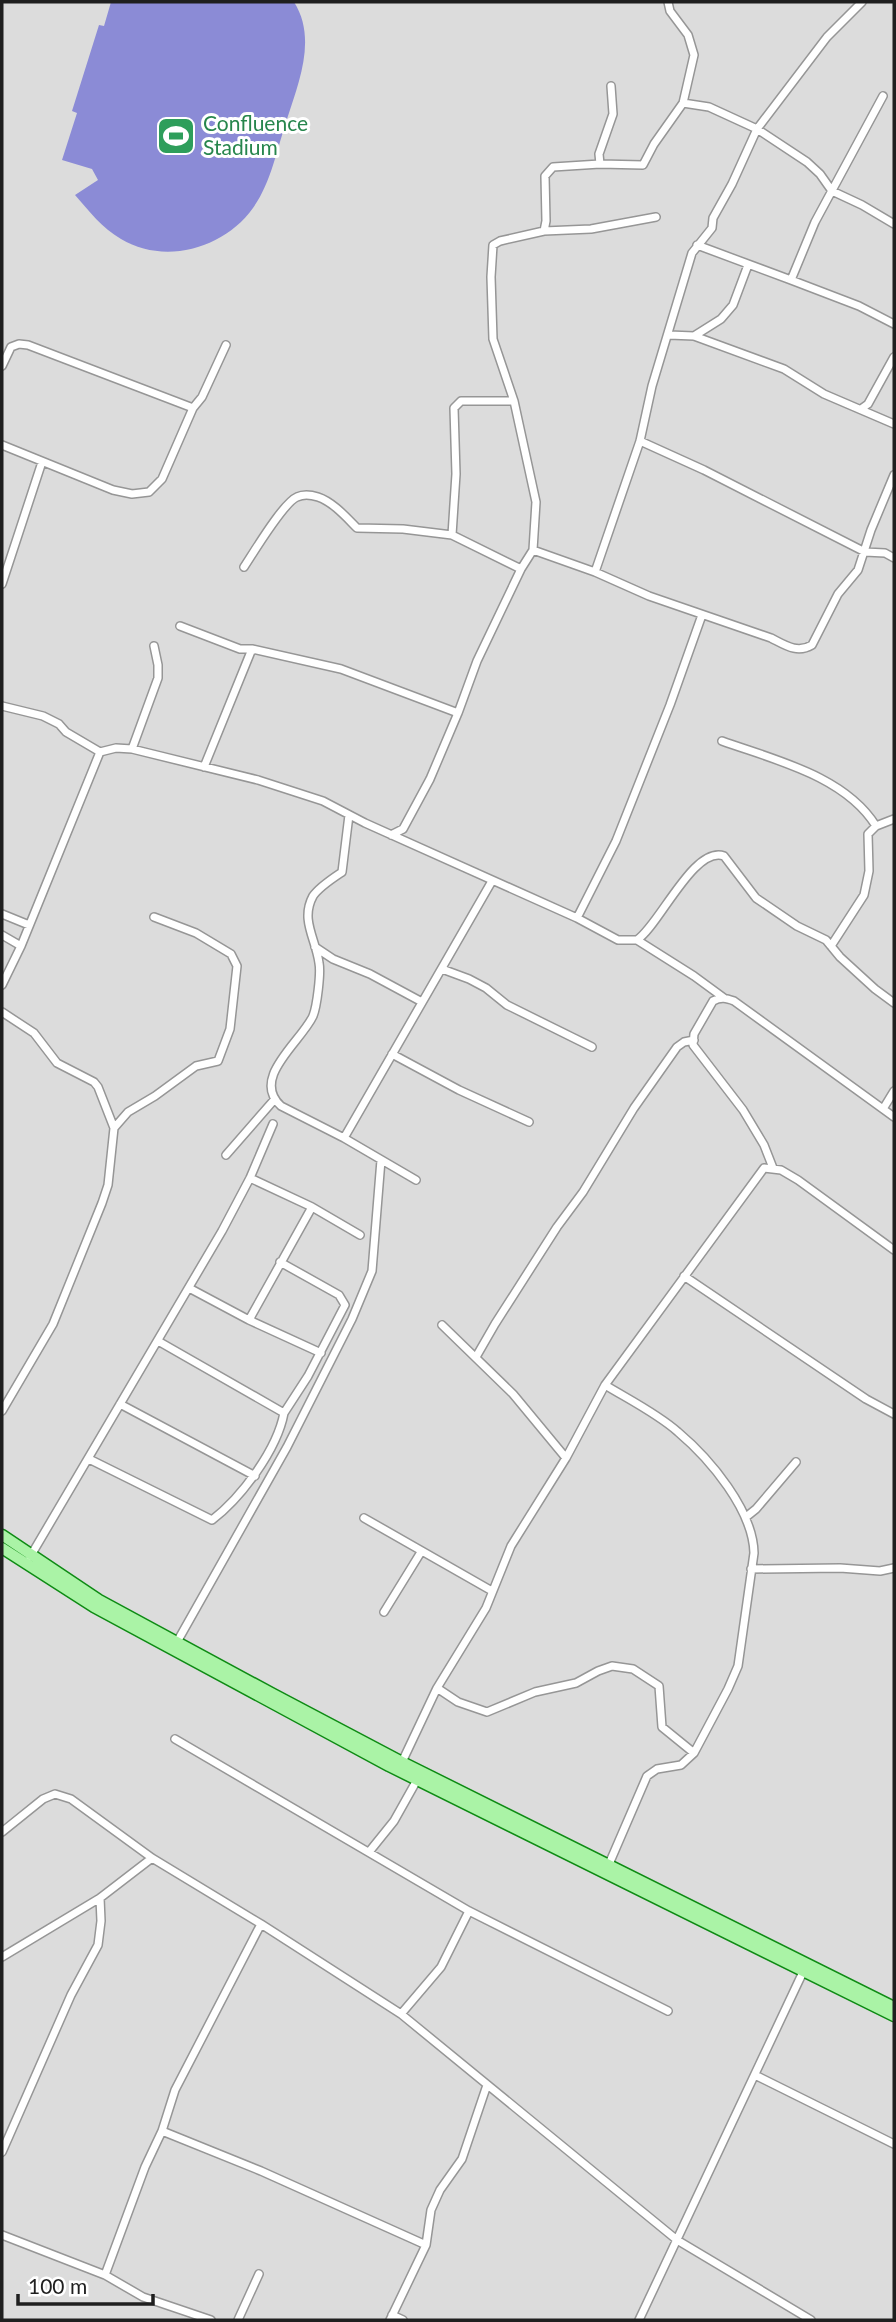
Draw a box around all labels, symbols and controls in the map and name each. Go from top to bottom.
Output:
place label: Confluence Stadium [203,110,308,159]
sports icon: Confluence Stadium [155,115,197,157]
scale bar [18,2262,152,2306]
text: 100 m [28,2273,87,2298]

